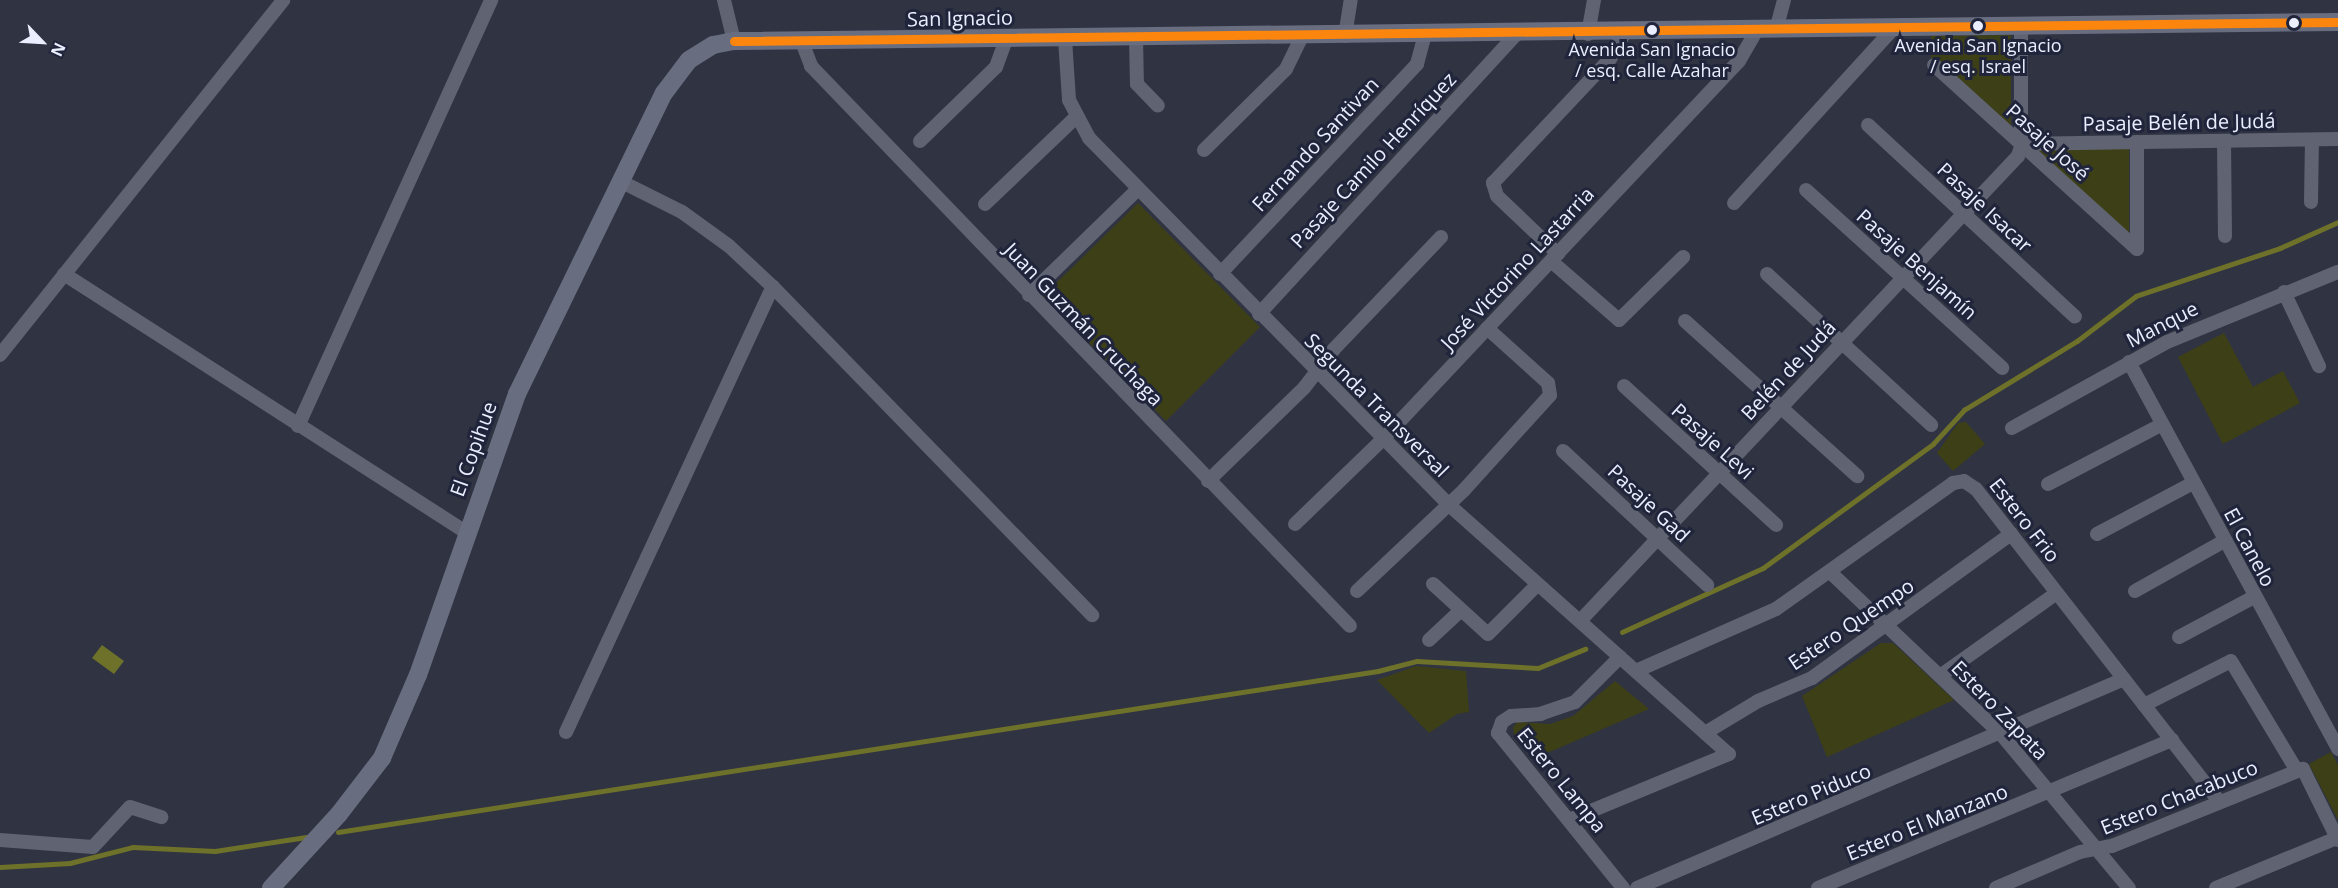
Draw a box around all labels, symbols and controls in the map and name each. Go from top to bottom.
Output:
street label: San Ignacio [907,5,1013,31]
north arrow [12,12,72,72]
unlabelled marker [2288,17,2300,29]
marker: Avenida San Ignacio / esq. Israel [1972,20,1984,32]
marker: Avenida San Ignacio / esq. Calle Azahar [1646,24,1658,36]
place label: Avenida San Ignacio / esq. Israel [1894,35,2062,78]
text: N [46,39,71,60]
place label: Avenida San Ignacio / esq. Calle Azahar [1568,39,1736,82]
street label: Pasaje Camilo Henríquez [1285,67,1461,253]
street label: Fernando Santivan [1247,72,1383,216]
street label: Pasaje José [2002,98,2094,186]
street label: Pasaje Belén de Judá [2082,108,2276,136]
street label: Pasaje Isacar [1933,157,2037,257]
street label: José Victorino Lastarria [1435,182,1599,354]
street label: Pasaje Benjamín [1852,204,1982,324]
street label: Juan Guzmán Cruchaga [1000,237,1168,411]
street label: Manque [2122,296,2202,352]
street label: Belén de Judá [1736,315,1840,425]
street label: Segunda Transversal [1300,328,1454,482]
street label: El Copihue [445,398,501,500]
street label: Pasaje Levi [1667,398,1759,484]
street label: Pasaje Gad [1603,459,1695,547]
street label: Estero Frio [1985,473,2065,567]
street label: El Canelo [2219,504,2281,590]
street label: Estero Quempo [1784,573,1918,675]
street label: Estero Zapata [1947,655,2053,765]
street label: Estero Lampa [1512,723,1612,837]
street label: Estero Chacabuco [2097,755,2261,839]
street label: Estero Piduco [1748,758,1874,830]
street label: Estero El Manzano [1843,779,2011,865]

